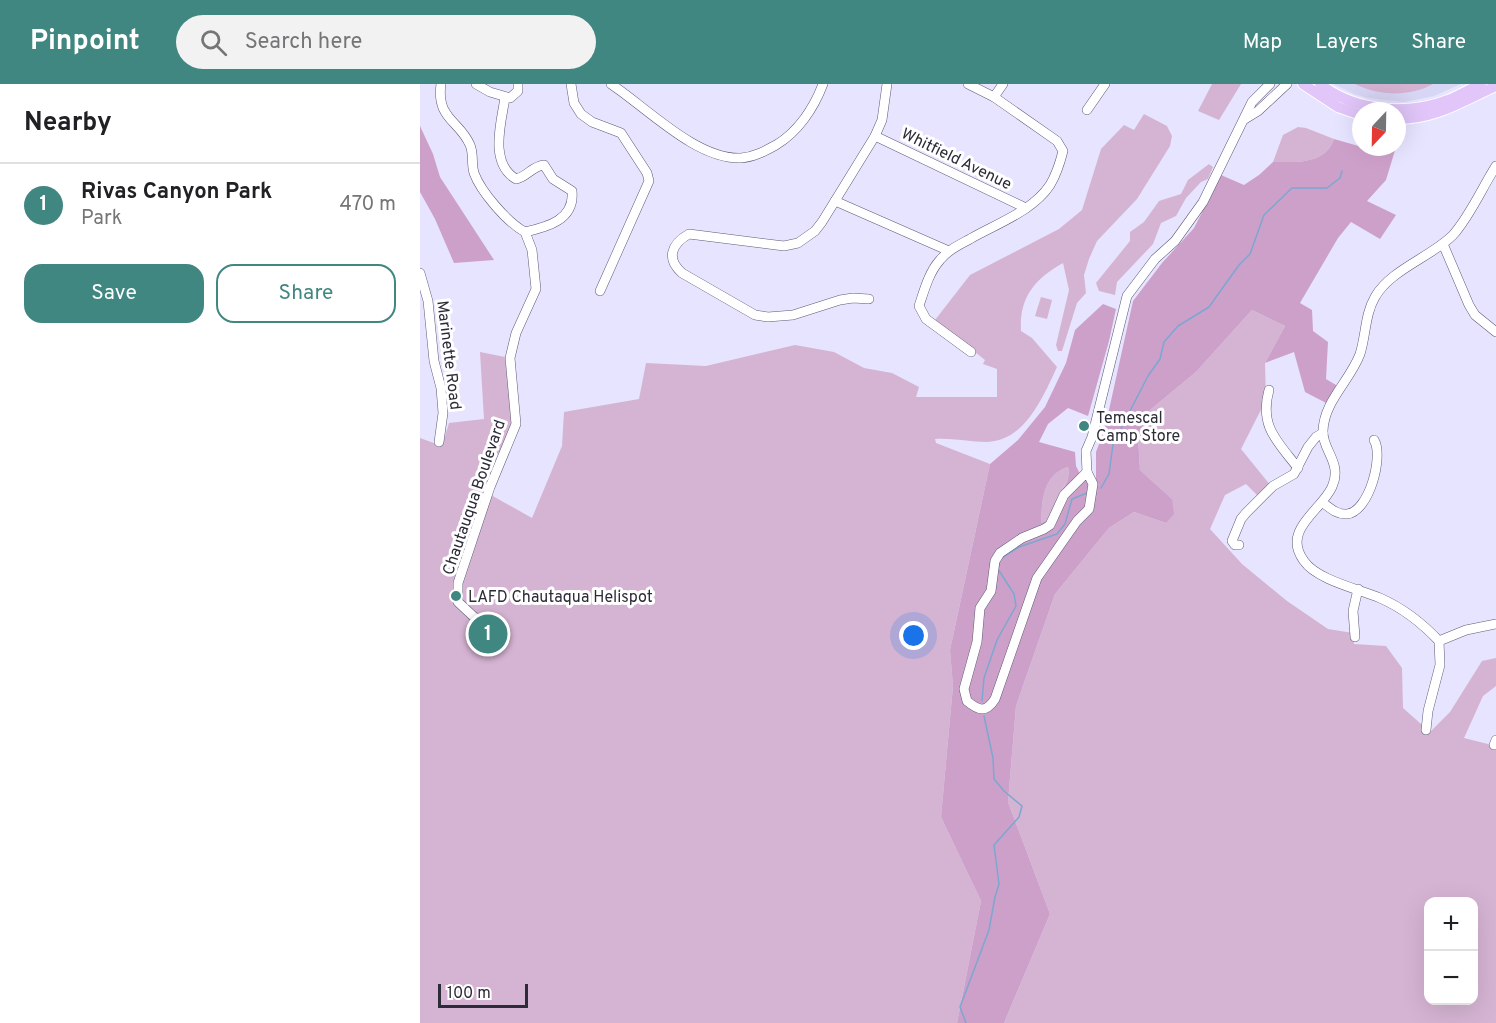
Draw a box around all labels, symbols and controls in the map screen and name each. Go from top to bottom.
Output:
search box [176,15,596,69]
text: Pinpoint [30,24,140,60]
icon: search [197,26,230,59]
text: Search here [245,29,362,56]
text: Map [1243,29,1282,56]
text: Layers [1315,29,1378,56]
text: Share [1411,29,1466,56]
north arrow [1352,102,1406,156]
text: Nearby [24,107,112,140]
street label: Whitfield Avenue [898,124,1015,195]
text: Rivas Canyon Park [81,179,272,206]
text: 1 [40,192,48,218]
text: 470 m [339,192,396,218]
text: Park [81,206,122,232]
button: Save [24,264,204,323]
button: Share [216,264,396,323]
street label: Marinette Road [431,299,465,411]
place label: Temescal Camp Store [1096,409,1180,447]
street label: Chautauqua Boulevard [439,417,511,578]
marker: Temescal Camp Store [1077,419,1091,433]
place label: LAFD Chautaqua Helispot [468,588,653,608]
marker: LAFD Chautaqua Helispot [449,589,463,603]
pin: 1 [468,612,508,656]
your location [899,621,928,650]
map controls [1424,897,1478,1005]
button: + [1424,897,1478,951]
button: − [1424,951,1478,1005]
scale bar [438,981,528,1008]
text: 100 m [447,984,491,1004]

